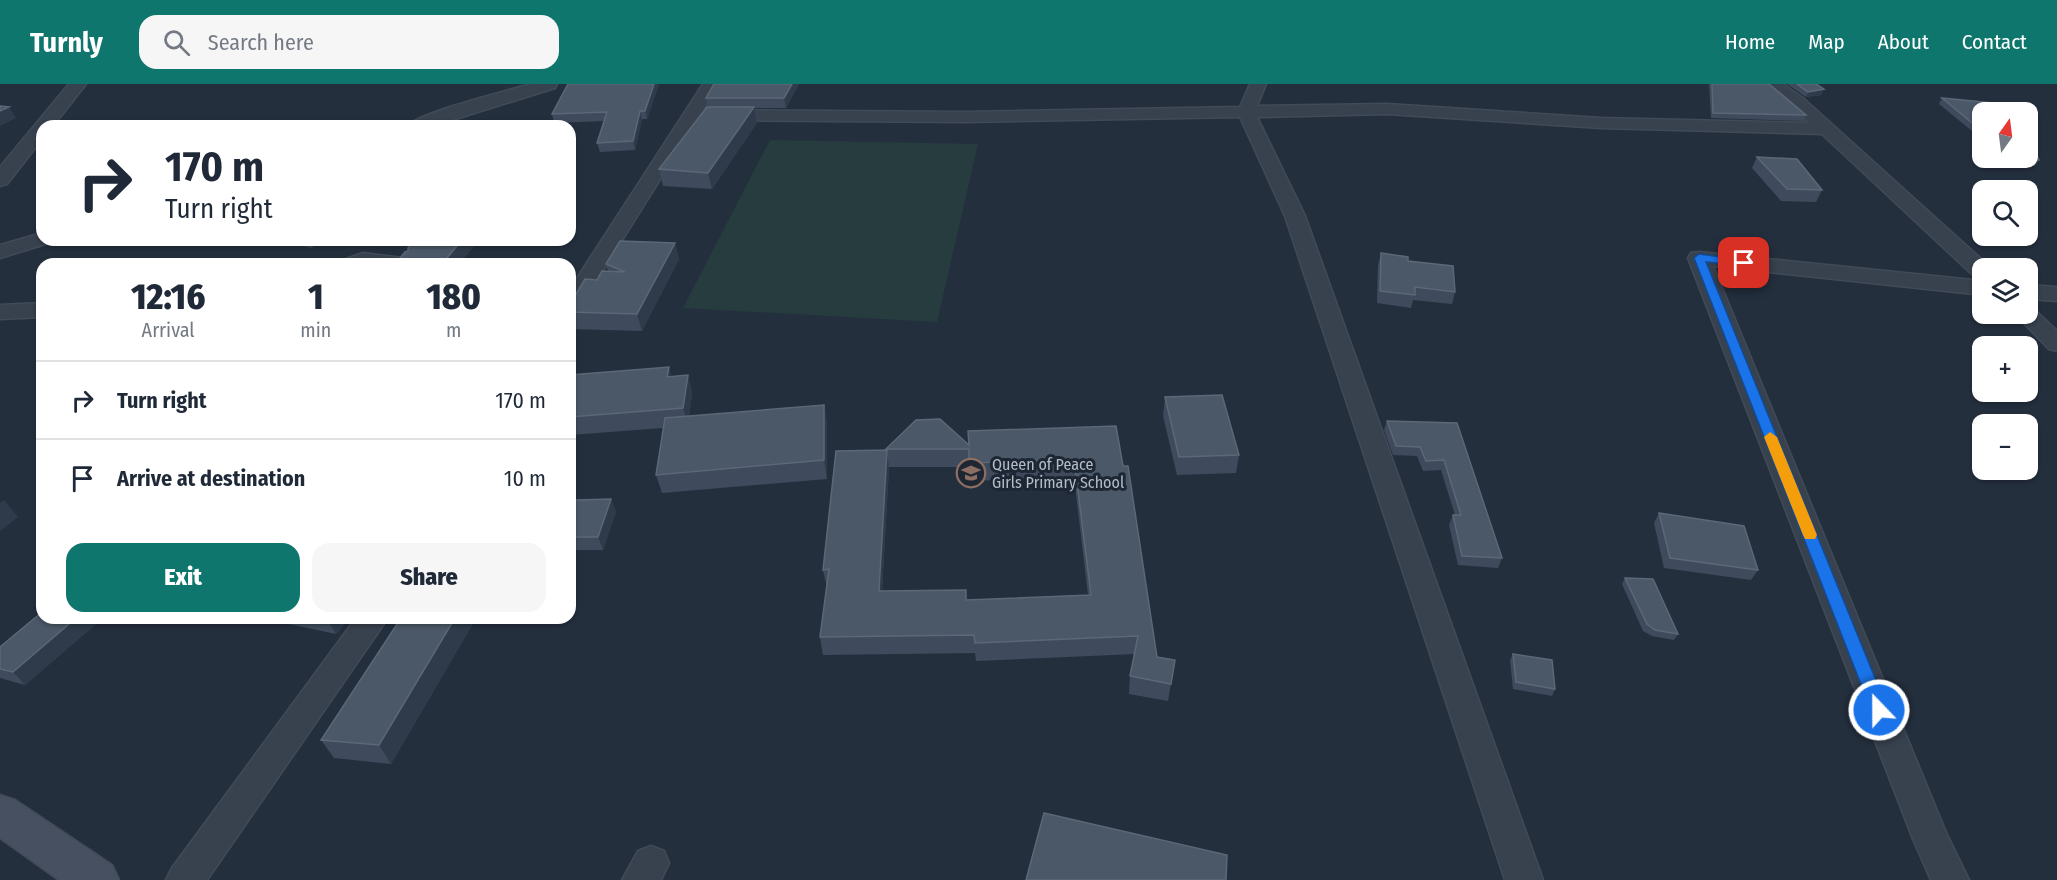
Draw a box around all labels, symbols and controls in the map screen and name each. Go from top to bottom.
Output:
search box [139,15,559,69]
text: Turnly [30,26,103,59]
icon: search [160,26,193,59]
text: Search here [208,29,314,56]
text: Home [1725,29,1775,55]
text: Map [1808,29,1845,55]
text: About [1878,29,1929,55]
text: Contact [1962,29,2027,55]
north arrow [1972,102,2038,168]
map controls [1972,102,2038,480]
text: 170 m [165,142,264,192]
icon: right [66,144,144,222]
button: search [1972,180,2038,246]
text: Turn right [165,193,273,225]
pin [1718,237,1769,288]
icon: arrive [1727,246,1760,279]
button: layers [1972,258,2038,324]
text: 12:16 [131,275,205,319]
text: 1 [308,275,324,319]
text: 180 [426,275,481,319]
text: Arrival [142,318,195,342]
text: min [300,318,331,342]
text: m [446,318,461,342]
button: + [1972,336,2038,402]
icon: right [66,384,99,417]
text: Turn right [117,387,206,414]
text: 170 m [495,387,546,414]
button: − [1972,414,2038,480]
place label: Queen of Peace Girls Primary School [992,455,1124,492]
school or university icon: Queen of Peace Girls Primary School [955,457,987,489]
icon: arrive [66,462,99,495]
text: Arrive at destination [117,465,305,492]
text: 10 m [504,465,546,492]
button: Exit [66,543,300,612]
button: Share [312,543,546,612]
position arrow [1847,678,1911,742]

